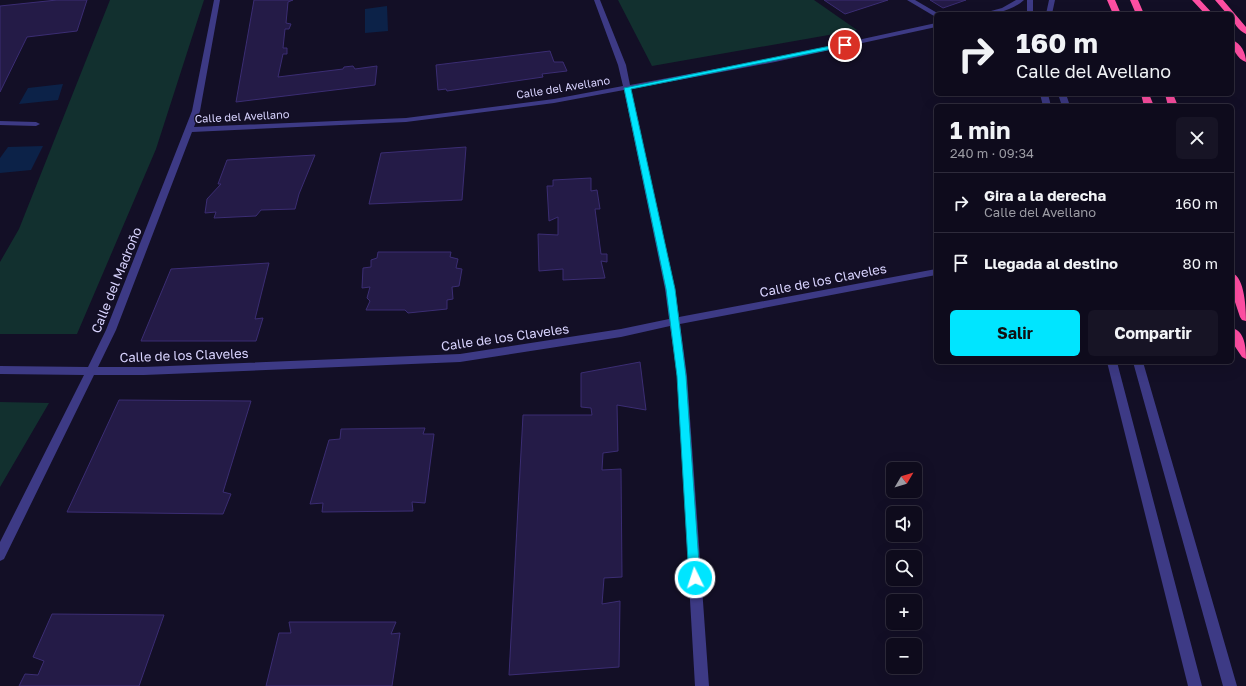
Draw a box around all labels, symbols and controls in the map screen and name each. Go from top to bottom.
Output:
text: 160 m [1016,26,1098,59]
pin [828,28,862,62]
icon: right [950,28,1002,80]
icon: arrive [834,34,856,56]
text: Calle del Avellano [1016,60,1171,82]
street label: Calle del Avellano [515,73,611,101]
street label: Calle del Avellano [194,107,290,125]
text: 1 min [950,115,1010,144]
button: close [1176,117,1218,159]
text: 240 m · 09:34 [950,145,1034,161]
text: Gira a la derecha [984,186,1106,204]
icon: right [950,192,972,214]
text: 160 m [1175,194,1218,212]
text: Calle del Avellano [984,204,1096,220]
street label: Calle del Madroño [87,224,145,335]
icon: arrive [950,252,972,274]
text: Llegada al destino [984,254,1118,272]
text: 80 m [1183,254,1218,272]
street label: Calle de los Claveles [758,260,888,300]
button: Salir [950,310,1080,356]
button: Compartir [1088,310,1218,356]
street label: Calle de los Claveles [440,320,570,354]
street label: Calle de los Claveles [119,345,249,365]
north arrow [886,462,922,498]
map controls [886,462,922,674]
button: sound [886,506,922,542]
button: search [886,550,922,586]
position arrow [674,557,716,599]
button: + [886,594,922,630]
button: − [886,638,922,674]

